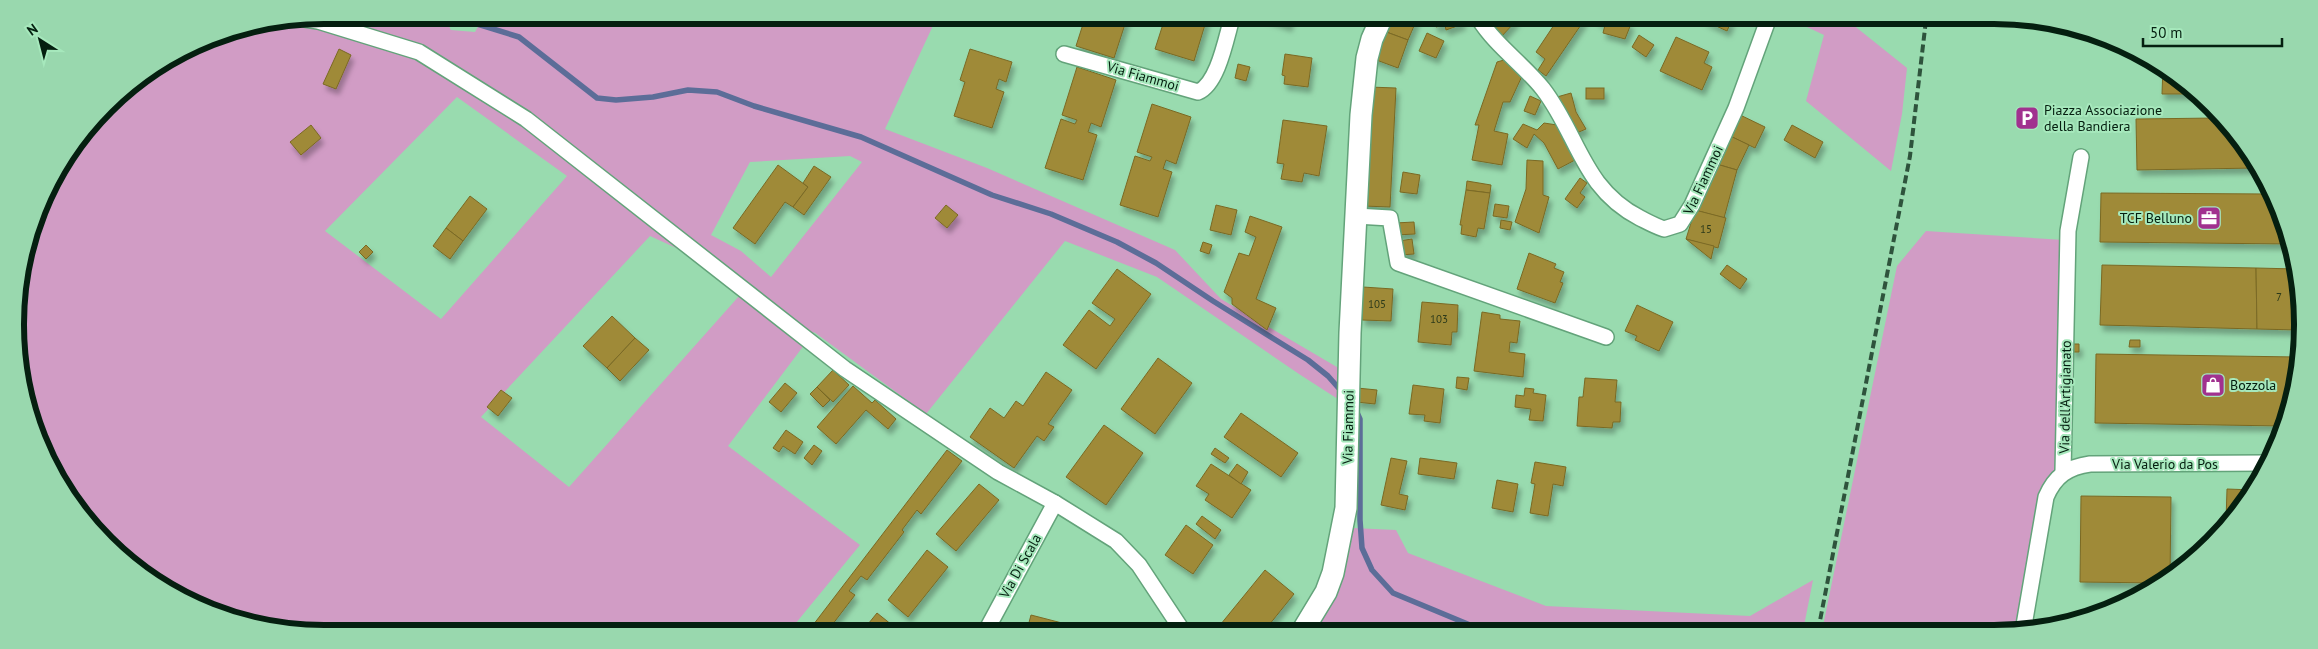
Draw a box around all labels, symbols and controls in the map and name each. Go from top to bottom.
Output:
north arrow [15,15,65,65]
scale bar [2143,15,2282,47]
text: N [23,19,41,39]
text: 50 m [2150,23,2183,42]
street label: Via Fiammoi [1104,57,1181,95]
place label: Piazza Associazione della Bandiera [2044,101,2162,135]
parking icon: Piazza Associazione della Bandiera [2014,105,2040,131]
street label: Via Fiammoi [1679,143,1727,218]
office icon: TCF Belluno [2196,205,2222,231]
place label: TCF Belluno [2120,209,2192,227]
house number: 15 [1700,222,1712,236]
house number: 7 [2276,290,2282,304]
house number: 105 [1368,297,1386,311]
house number: 103 [1430,312,1448,326]
street label: Via dell'Artigianato [2055,340,2075,455]
shop icon: Bozzola [2200,372,2226,398]
place label: Bozzola [2230,376,2276,394]
street label: Via Fiammoi [1338,390,1358,465]
street label: Via Valerio da Pos [2111,455,2218,473]
street label: Via Di Scala [994,531,1045,602]

